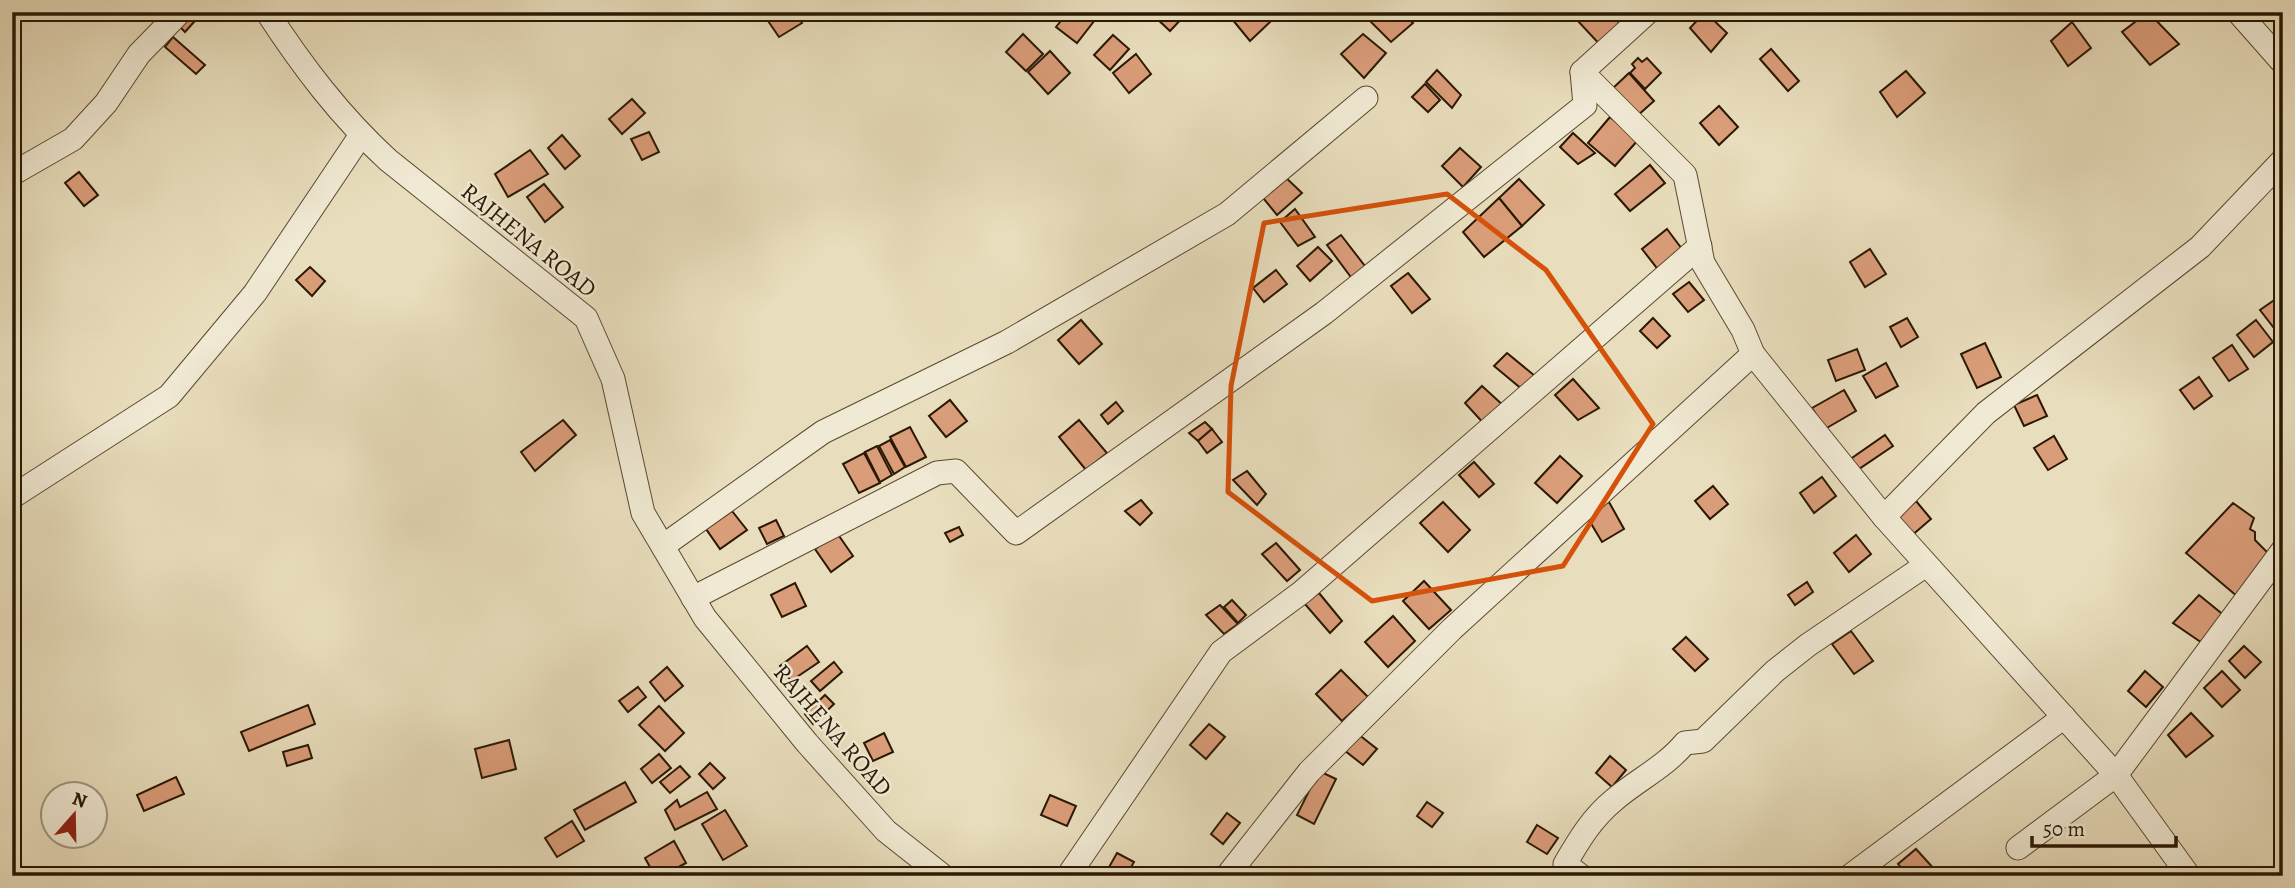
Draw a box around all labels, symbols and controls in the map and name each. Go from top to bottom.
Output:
street label: RAJHENA ROAD [455,175,603,305]
street label: RAJHENA ROAD [767,657,899,803]
north arrow [38,780,108,850]
text: N [69,785,91,815]
scale bar [2032,804,2176,848]
text: 50 m [2043,815,2085,843]

